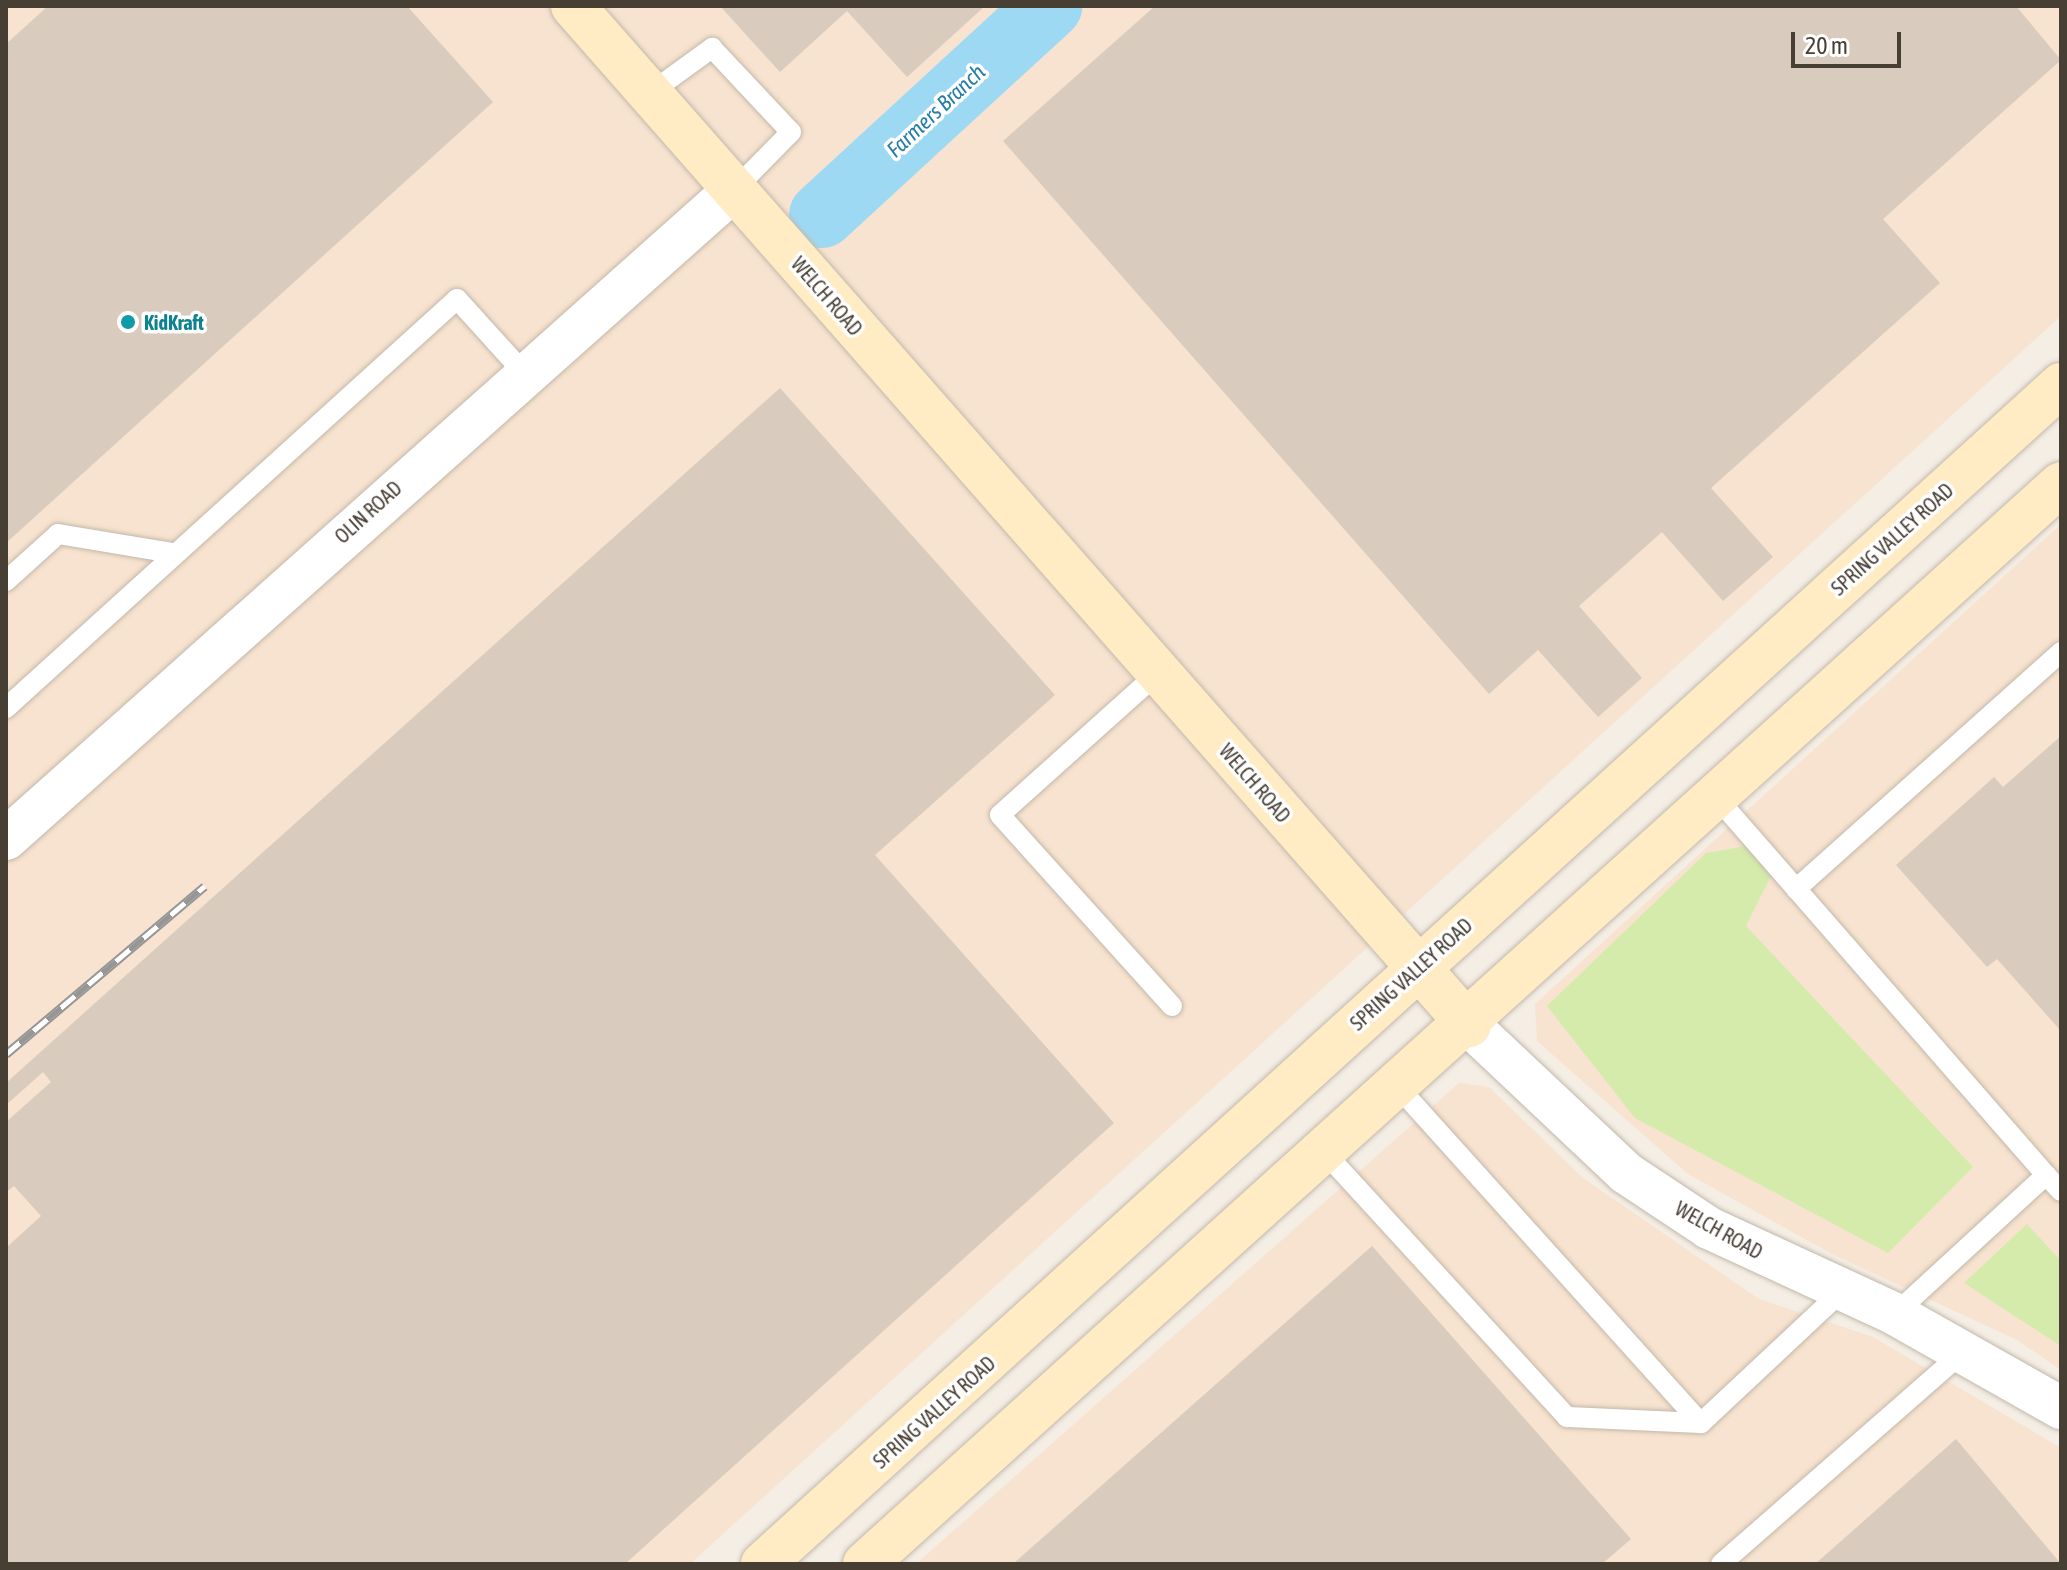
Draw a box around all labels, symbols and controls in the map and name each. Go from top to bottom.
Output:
scale bar [1795,16,1905,66]
text: 20 m [1805,32,1848,59]
water label: Farmers Branch [882,59,990,163]
street label: WELCH ROAD [786,252,868,340]
place label: KidKraft [144,310,204,334]
marker: KidKraft [119,313,137,331]
street label: OLIN ROAD [330,476,406,548]
street label: SPRING VALLEY ROAD [1826,478,1958,600]
street label: WELCH ROAD [1214,739,1296,827]
street label: SPRING VALLEY ROAD [1345,913,1477,1035]
street label: WELCH ROAD [1671,1196,1767,1264]
street label: SPRING VALLEY ROAD [868,1351,1000,1473]

